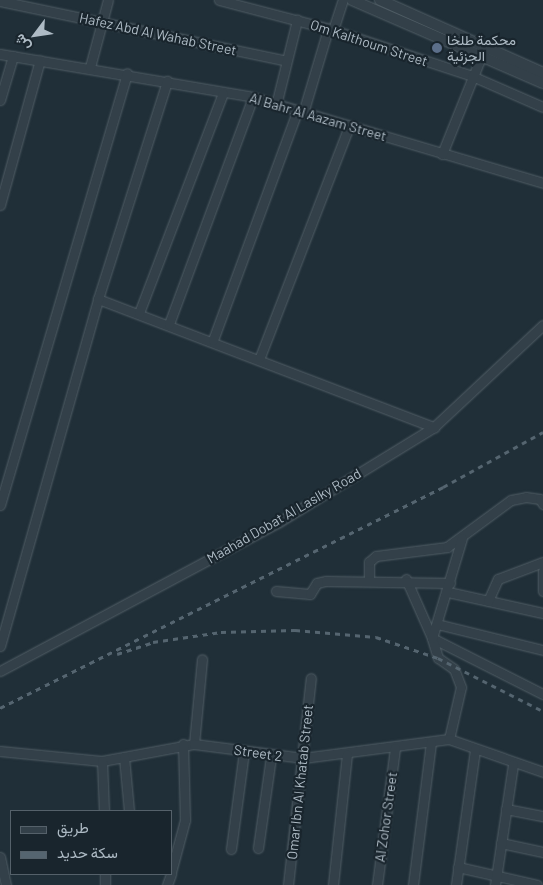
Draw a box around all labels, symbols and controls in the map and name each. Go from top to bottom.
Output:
street label: Hafez Abd Al Wahab Street [78,9,238,59]
north arrow [10,10,60,60]
street label: Om Kalthoum Street [308,16,430,70]
text: ش [10,31,33,55]
place label: محكمة طلخا الجزئية [447,32,516,64]
marker: محكمة طلخا الجزئية [431,42,443,54]
street label: Al Bahr Al Aazam Street [247,89,389,145]
street label: Maahad Dobat Al Laslky Road [204,465,364,567]
street label: Omar Ibn Al Khatab Street [284,704,316,860]
street label: Street 2 [233,741,283,765]
street label: Al Zohor Street [371,771,401,863]
legend [10,810,172,875]
text: طريق [57,818,89,836]
text: سكة حديد [57,843,118,861]

